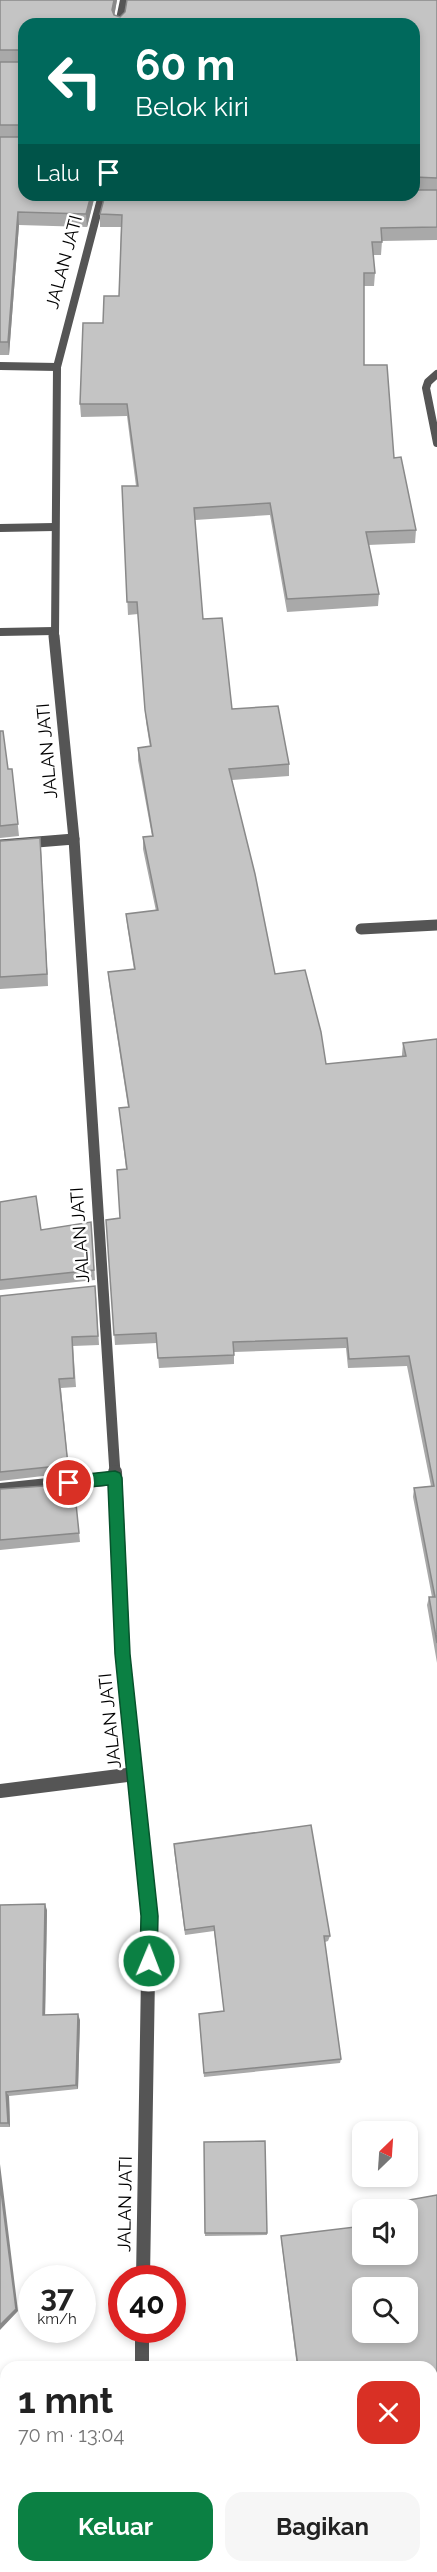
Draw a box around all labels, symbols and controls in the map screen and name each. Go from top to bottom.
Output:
text: 60 m [135,41,235,90]
icon: left [36,42,114,120]
text: Belok kiri [135,91,249,122]
icon: arrive [92,156,125,189]
text: Lalu [36,160,80,186]
street label: JALAN JATI [41,213,86,311]
street label: JALAN JATI [32,702,61,800]
street label: JALAN JATI [66,1186,93,1284]
pin [43,1457,94,1508]
icon: arrive [52,1466,85,1499]
street label: JALAN JATI [94,1672,125,1770]
position arrow [117,1929,181,1993]
north arrow [352,2121,418,2187]
map controls [352,2121,418,2343]
street label: JALAN JATI [113,2156,136,2252]
button: sound [352,2199,418,2265]
speed limit sign: 40 [108,2265,186,2343]
button: search [352,2277,418,2343]
text: 37 [40,2279,74,2314]
text: km/h [37,2310,77,2328]
text: 1 mnt [18,2379,113,2421]
button: close [357,2381,420,2444]
text: 70 m · 13:04 [18,2423,124,2447]
button: Keluar [18,2492,213,2561]
button: Bagikan [225,2492,420,2561]

